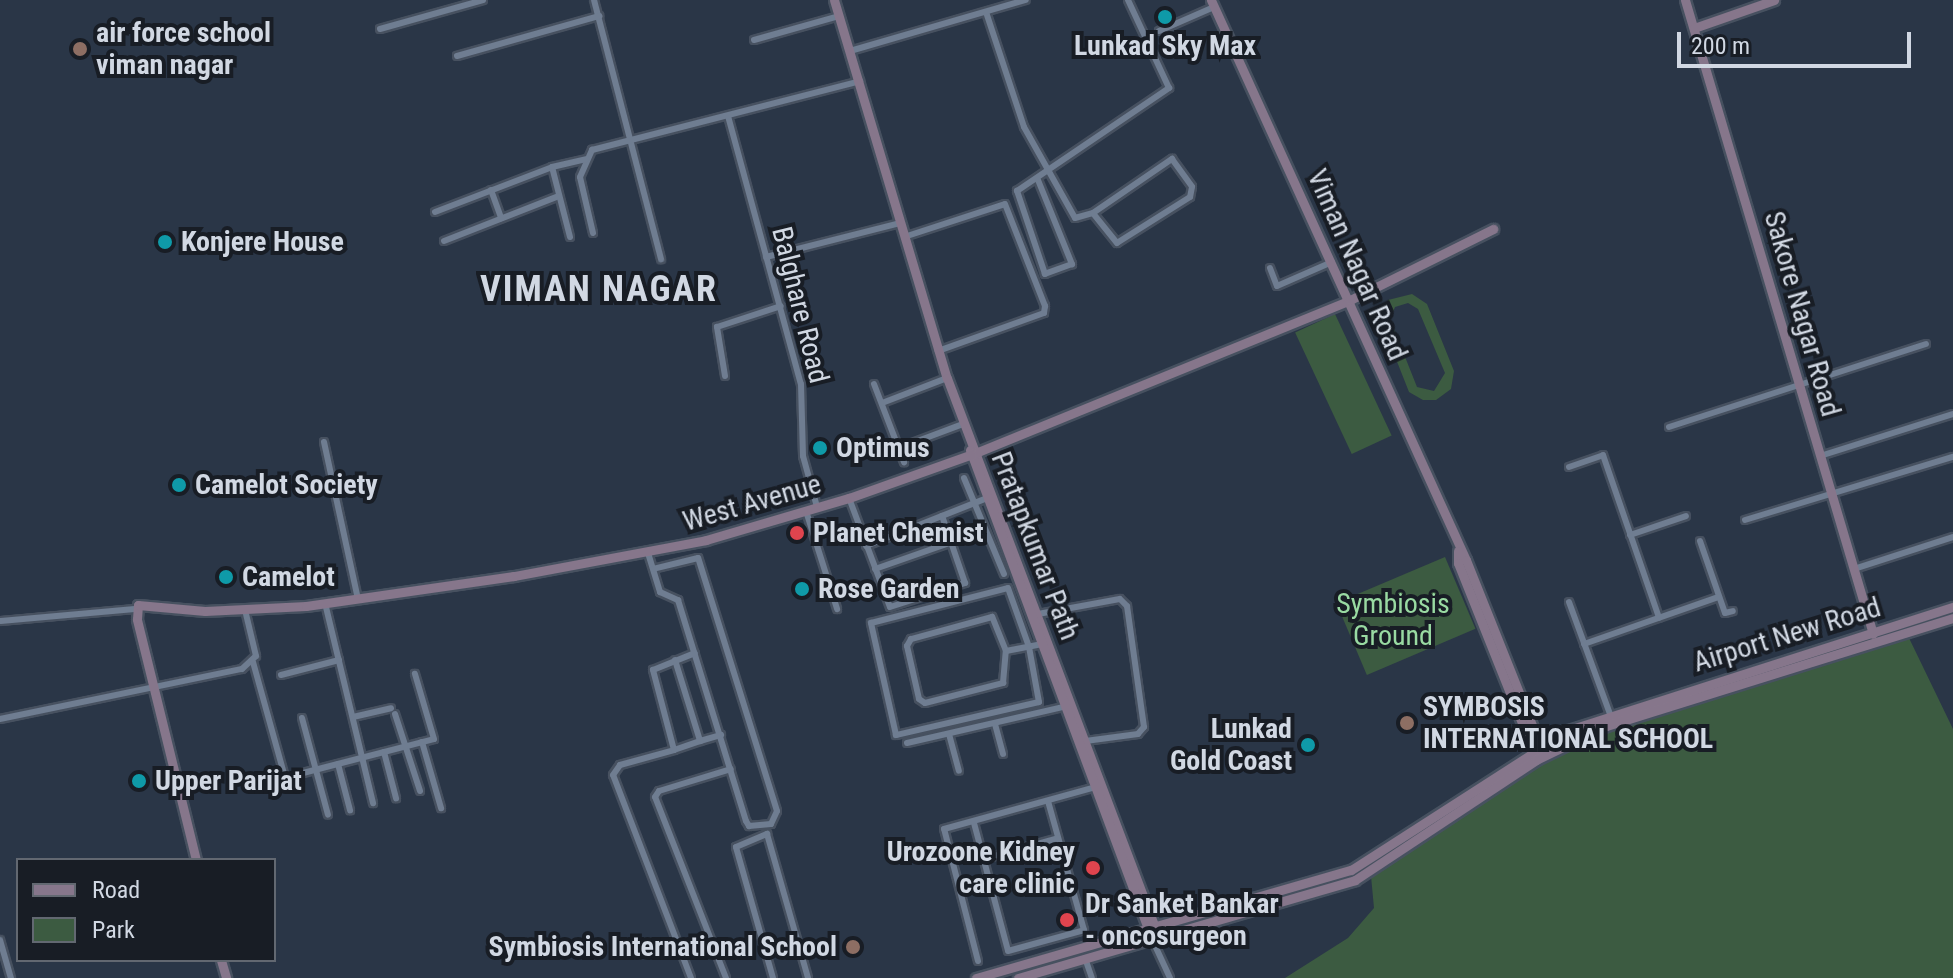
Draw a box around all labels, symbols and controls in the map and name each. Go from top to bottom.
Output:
marker: Lunkad Sky Max [1156,8,1174,26]
place label: air force school viman nagar [96,16,271,82]
scale bar [1681,16,1915,66]
place label: Lunkad Sky Max [1074,29,1256,63]
text: 200 m [1691,32,1750,60]
marker: air force school viman nagar [71,40,89,58]
street label: Viman Nagar Road [1300,164,1414,366]
street label: Sakore Nagar Road [1757,208,1847,420]
street label: Balghare Road [764,223,836,387]
place label: Konjere House [181,225,344,259]
marker: Konjere House [156,233,174,251]
district label: VIMAN NAGAR [480,268,718,312]
place label: Optimus [836,431,930,465]
marker: Optimus [811,439,829,457]
street label: Pratapkumar Path [984,447,1086,645]
street label: West Avenue [679,467,825,539]
place label: Camelot Society [195,468,378,502]
marker: Camelot Society [170,476,188,494]
place label: Planet Chemist [813,516,984,550]
marker: Planet Chemist [788,524,806,542]
place label: Camelot [242,560,335,594]
marker: Camelot [217,568,235,586]
place label: Rose Garden [818,572,960,606]
marker: Rose Garden [793,580,811,598]
park label: Symbiosis Ground [1336,587,1450,653]
street label: Airport New Road [1689,591,1885,679]
place label: SYMBOSIS INTERNATIONAL SCHOOL [1423,690,1713,756]
place label: Lunkad Gold Coast [1170,712,1292,778]
marker: SYMBOSIS INTERNATIONAL SCHOOL [1398,714,1416,732]
marker: Lunkad Gold Coast [1299,736,1317,754]
place label: Upper Parijat [155,764,302,798]
marker: Upper Parijat [130,772,148,790]
place label: Urozoone Kidney care clinic [887,835,1075,901]
marker: Urozoone Kidney care clinic [1082,857,1104,879]
legend [16,858,276,962]
text: Road [92,876,140,904]
place label: Dr Sanket Bankar - oncosurgeon [1085,887,1279,953]
marker: Dr Sanket Bankar - oncosurgeon [1056,909,1078,931]
text: Park [92,916,135,944]
place label: Symbiosis International School [489,930,837,964]
marker: Symbiosis International School [844,938,862,956]

